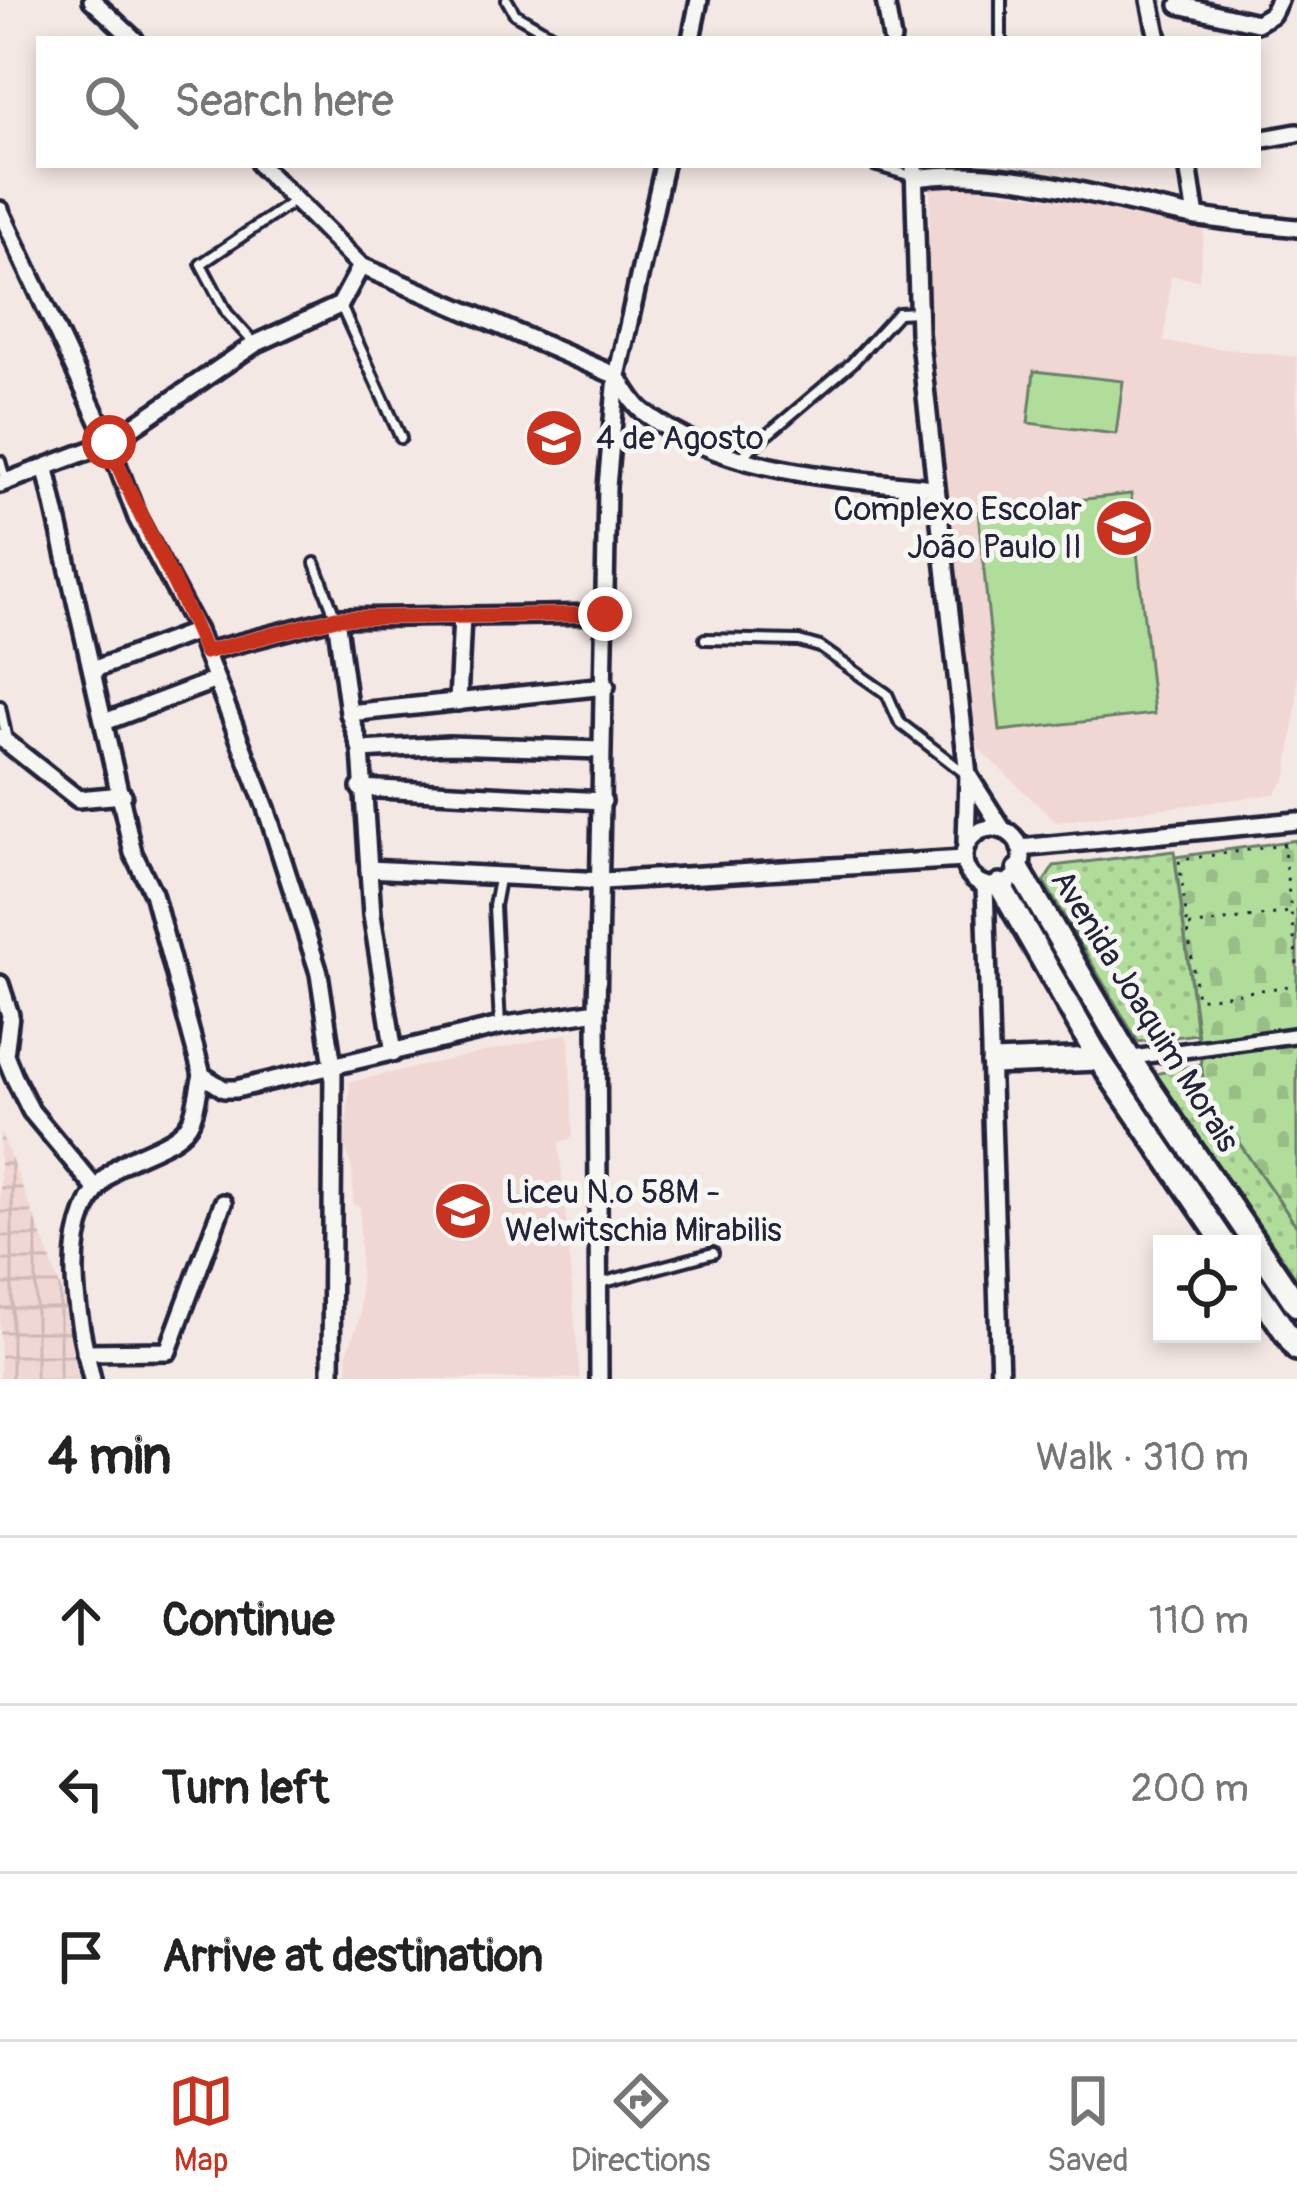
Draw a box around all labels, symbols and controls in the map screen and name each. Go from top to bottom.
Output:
search box [36,36,1261,168]
icon: search [78,69,144,135]
text: Search here [174,74,394,130]
school or university icon: 4 de Agosto [523,407,585,469]
route start [82,415,136,469]
place label: 4 de Agosto [596,418,764,459]
place label: Complexo Escolar João Paulo II [833,489,1082,568]
school or university icon: Complexo Escolar João Paulo II [1093,497,1155,559]
route end [578,587,632,641]
street label: Avenida Joaquim Morais [1042,862,1249,1160]
place label: Liceu N.º 58M - Welwitschia Mirabilis [505,1172,782,1251]
school or university icon: Liceu N.º 58M - Welwitschia Mirabilis [432,1180,494,1242]
map controls [1153,1235,1261,1343]
button: locate [1153,1235,1261,1343]
text: 4 min [48,1425,171,1489]
text: Walk · 310 m [1036,1433,1249,1482]
icon: ahead [48,1588,114,1654]
text: Continue [162,1593,335,1649]
text: 110 m [1149,1596,1249,1645]
icon: left [48,1756,114,1822]
text: Turn left [162,1761,329,1817]
text: 200 m [1131,1764,1249,1813]
icon: arrive [48,1924,114,1990]
text: Arrive at destination [162,1929,543,1985]
tab: Map [168,2068,234,2181]
tab: Directions [571,2068,711,2181]
tab: Saved [1047,2068,1129,2181]

